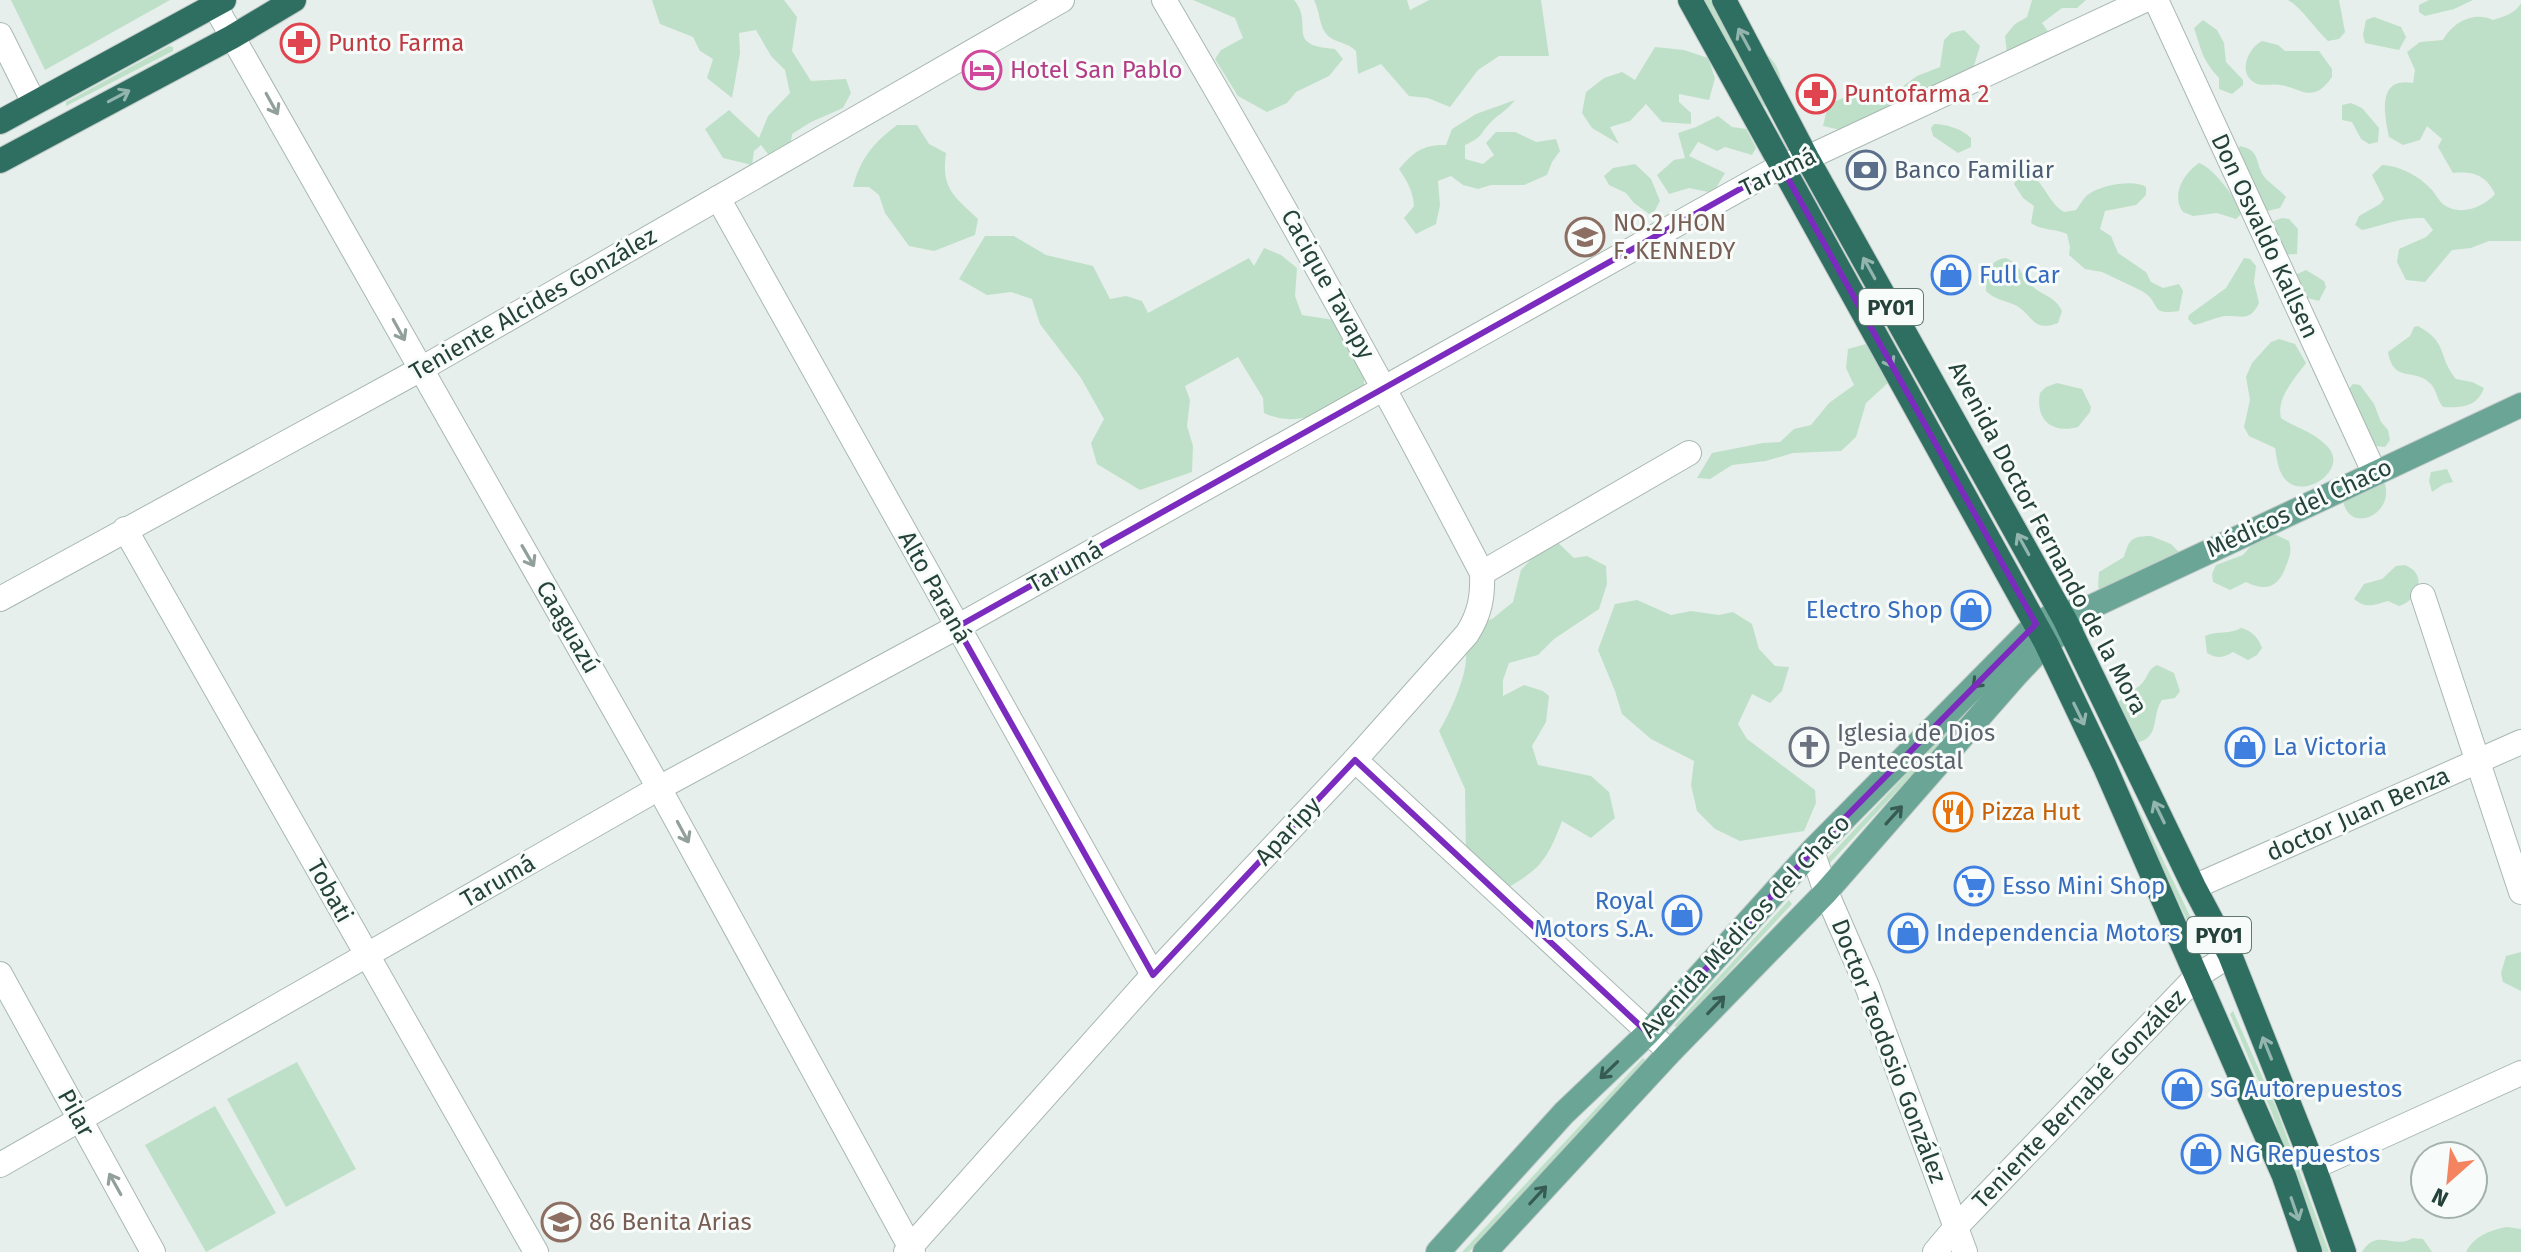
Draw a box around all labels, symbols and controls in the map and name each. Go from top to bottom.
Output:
pharmacy icon: Punto Farma [279,22,321,64]
one-way arrow [1736,28,1752,52]
place label: Punto Farma [328,29,464,57]
hotel icon: Hotel San Pablo [961,49,1003,91]
place label: Hotel San Pablo [1010,56,1183,84]
pharmacy icon: Puntofarma 2 [1795,73,1837,115]
place label: Puntofarma 2 [1844,80,1989,108]
one-way arrow [107,88,131,104]
one-way arrow [264,92,280,115]
street label: Don Osvaldo Kallsen [2205,129,2325,343]
street label: Tarumá [1735,142,1821,202]
bank icon: Banco Familiar [1845,149,1887,191]
place label: Banco Familiar [1894,156,2055,184]
street label: Cacique Tavapy [1275,204,1381,364]
place label: NO.2 JHON F. KENNEDY [1613,209,1736,265]
school or university icon: NO.2 JHON F. KENNEDY [1564,216,1606,258]
street label: Teniente Alcides González [405,222,661,386]
shop icon: Full Car [1930,254,1972,296]
one-way arrow [1860,257,1876,280]
place label: Full Car [1979,261,2061,289]
road number: PY01 [1859,289,1923,325]
one-way arrow [391,318,407,341]
one-way arrow [1879,345,1895,368]
street label: Avenida Doctor Fernando de la Mora [1943,357,2153,719]
street label: Médicos del Chaco [2202,453,2396,563]
street label: Alto Paraná [893,526,977,648]
one-way arrow [2014,532,2030,556]
street label: Tarumá [1023,535,1107,599]
one-way arrow [521,544,536,568]
street label: Caaguazú [530,576,606,678]
shop icon: Electro Shop [1950,589,1992,631]
place label: Electro Shop [1806,596,1943,624]
one-way arrow [1972,669,1991,688]
one-way arrow [2072,701,2087,725]
place label: Iglesia de Dios Pentecostal [1837,719,1995,775]
church icon: Iglesia de Dios Pentecostal [1788,726,1830,768]
shop icon: La Victoria [2224,726,2266,768]
place label: La Victoria [2273,733,2387,761]
street label: doctor Juan Benza [2262,761,2454,867]
street label: Aparipy [1250,791,1327,871]
restaurant icon: Pizza Hut [1932,791,1974,833]
place label: Pizza Hut [1981,798,2081,826]
one-way arrow [2151,800,2166,824]
one-way arrow [1884,806,1902,826]
street label: Avenida Médicos del Chaco [1634,809,1856,1043]
one-way arrow [676,819,691,843]
street label: Tarumá [456,849,540,913]
street label: Tobati [301,855,359,927]
supermarket icon: Esso Mini Shop [1953,865,1995,907]
place label: Esso Mini Shop [2002,872,2165,900]
place label: Royal Motors S.A. [1534,887,1654,943]
shop icon: Royal Motors S.A. [1661,894,1703,936]
shop icon: Independencia Motors [1887,912,1929,954]
street label: Doctor Teodosio González [1826,915,1952,1187]
road number: PY01 [2187,917,2251,953]
place label: Independencia Motors [1936,919,2180,947]
street label: Teniente Bernabé González [1967,983,2191,1215]
one-way arrow [1706,996,1725,1015]
one-way arrow [2259,1036,2273,1061]
one-way arrow [1599,1061,1619,1080]
shop icon: SG Autorepuestos [2161,1068,2203,1110]
place label: SG Autorepuestos [2210,1075,2402,1103]
street label: Pilar [52,1084,101,1142]
shop icon: NG Repuestos [2180,1133,2222,1175]
place label: NG Repuestos [2229,1140,2380,1168]
north arrow [2409,1140,2489,1220]
one-way arrow [107,1172,123,1196]
text: N [2428,1182,2453,1213]
one-way arrow [1529,1185,1547,1205]
one-way arrow [2288,1196,2303,1221]
school or university icon: 86 Benita Arias [540,1201,582,1243]
place label: 86 Benita Arias [589,1208,752,1236]

